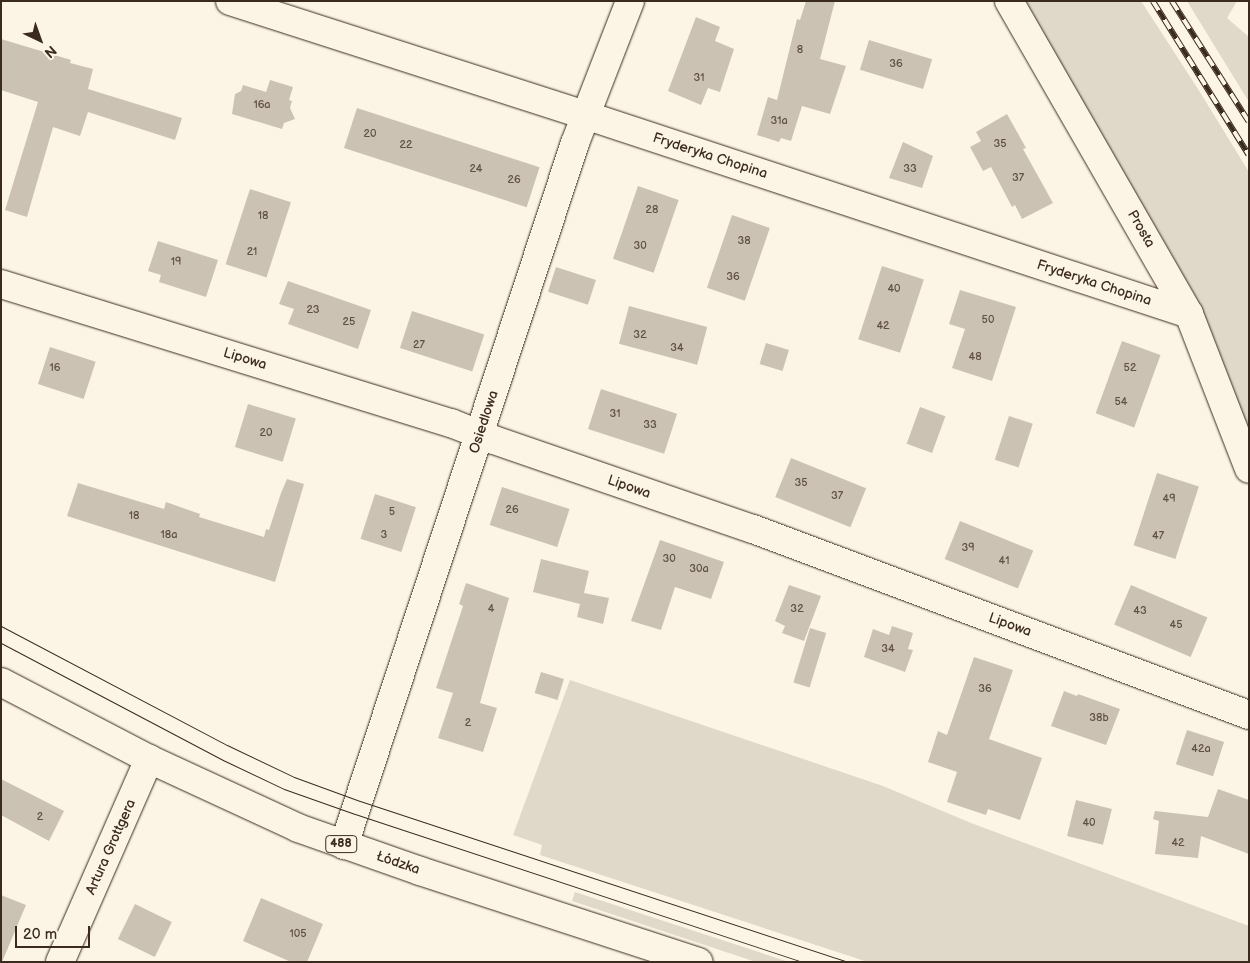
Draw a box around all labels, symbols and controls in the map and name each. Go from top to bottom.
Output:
north arrow [15,15,65,65]
text: N [41,42,60,61]
house number: 8 [797,43,803,57]
house number: 36 [889,57,903,71]
house number: 31 [693,71,705,85]
house number: 16a [253,98,271,112]
house number: 31a [770,114,788,128]
house number: 20 [364,127,376,141]
street label: Fryderyka Chopina [651,130,769,182]
house number: 35 [993,137,1007,151]
house number: 22 [400,138,412,152]
house number: 24 [469,162,483,176]
house number: 33 [903,162,917,176]
house number: 37 [1012,171,1024,185]
house number: 26 [507,173,521,187]
house number: 28 [646,203,658,217]
street label: Prosta [1124,207,1158,251]
house number: 18 [258,209,268,223]
house number: 38 [737,234,751,248]
house number: 30 [633,239,647,253]
house number: 21 [247,245,257,259]
house number: 19 [171,255,181,269]
street label: Fryderyka Chopina [1035,257,1153,309]
house number: 36 [726,270,740,284]
house number: 40 [887,282,901,296]
house number: 23 [306,303,320,317]
house number: 50 [982,313,994,327]
house number: 25 [343,315,355,329]
house number: 42 [876,319,890,333]
house number: 32 [633,328,647,342]
house number: 27 [413,338,425,352]
house number: 34 [670,341,684,355]
street label: Lipowa [221,344,269,374]
house number: 48 [968,350,982,364]
house number: 16 [50,361,60,375]
house number: 52 [1124,361,1136,375]
street label: Osiedlowa [466,388,502,456]
house number: 54 [1114,395,1128,409]
house number: 31 [609,407,621,421]
house number: 33 [643,418,657,432]
house number: 20 [260,426,272,440]
street label: Lipowa [605,472,653,502]
house number: 35 [794,476,808,490]
house number: 37 [831,489,843,503]
house number: 49 [1162,492,1176,506]
house number: 26 [505,503,519,517]
house number: 5 [389,505,395,519]
house number: 18 [129,509,139,523]
house number: 18a [161,528,177,542]
house number: 3 [381,528,387,542]
house number: 47 [1152,529,1164,543]
house number: 39 [961,541,975,555]
house number: 30 [662,552,676,566]
house number: 41 [999,554,1009,568]
house number: 30a [689,562,709,576]
house number: 4 [488,602,494,616]
house number: 32 [790,602,804,616]
house number: 43 [1133,604,1147,618]
street label: Lipowa [986,609,1034,641]
house number: 45 [1169,618,1183,632]
house number: 34 [881,642,895,656]
house number: 36 [978,682,992,696]
house number: 38b [1089,711,1109,725]
house number: 2 [465,716,471,730]
house number: 42a [1191,742,1211,756]
street label: Artura Grottgera [82,797,140,897]
house number: 2 [37,810,43,824]
house number: 40 [1082,816,1096,830]
road number: 488 [325,834,357,854]
house number: 42 [1171,836,1185,850]
street label: Łódzka [374,848,422,878]
scale bar [18,916,92,948]
text: 20 m [23,925,57,944]
house number: 105 [289,927,307,941]

